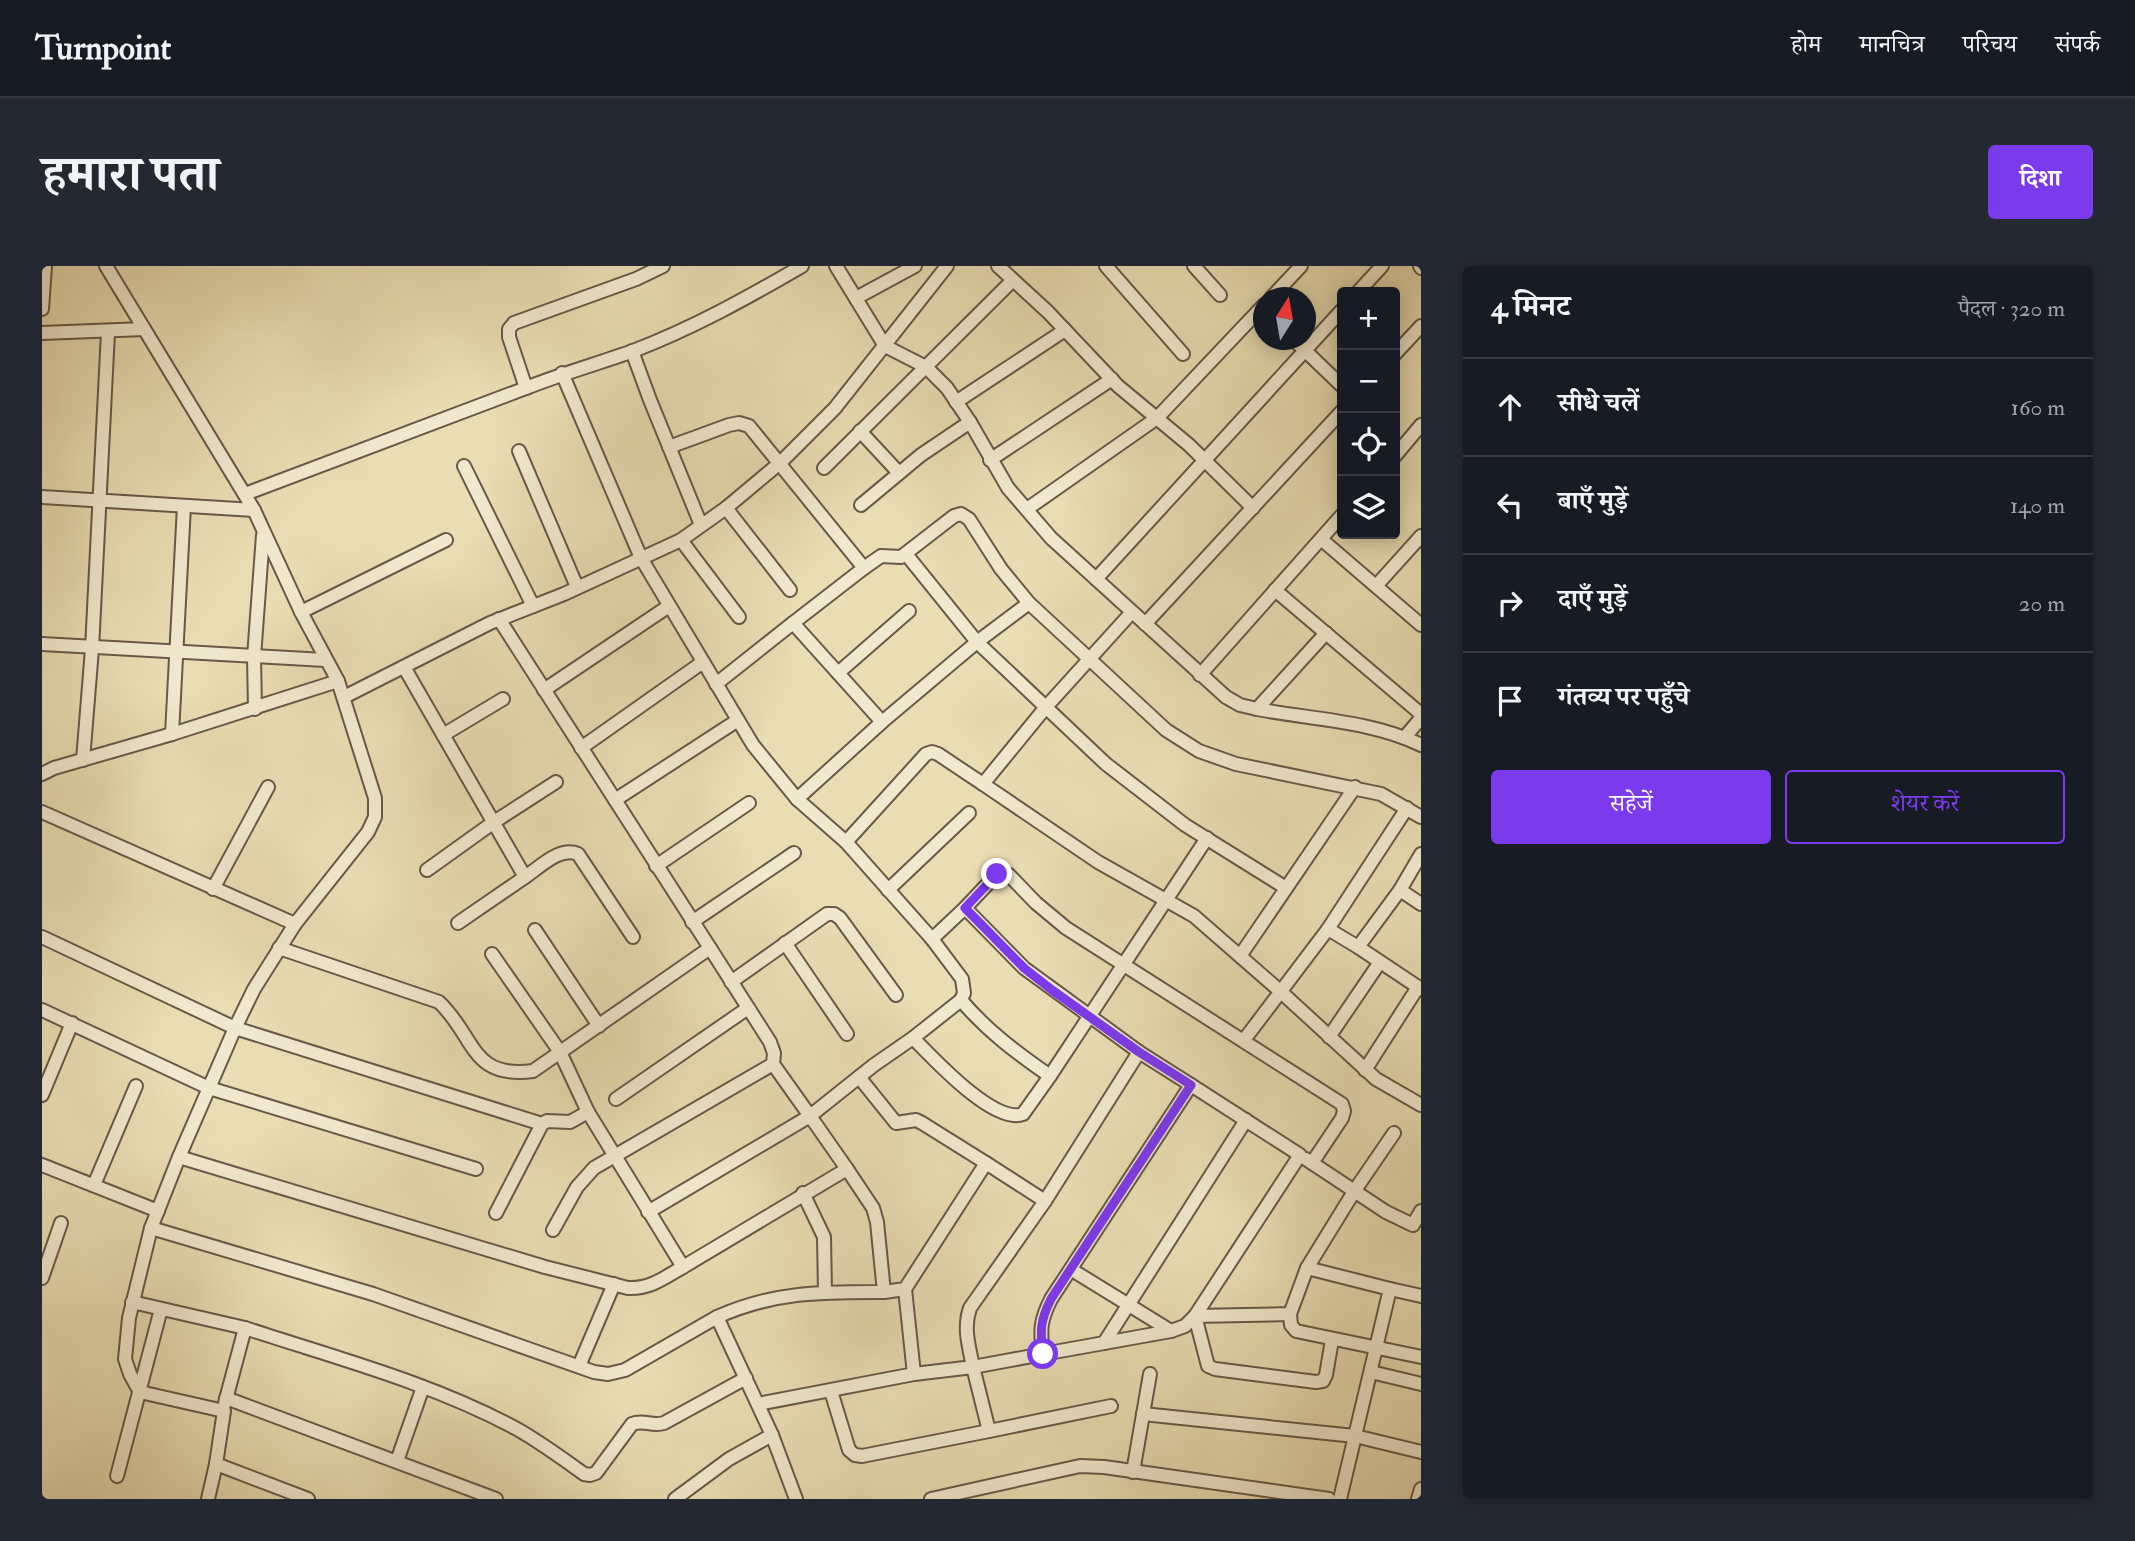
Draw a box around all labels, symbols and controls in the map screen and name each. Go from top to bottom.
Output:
text: Turnpoint [35,28,171,69]
text: होम [1791,29,1821,60]
text: मानचित्र [1859,29,1925,60]
text: परिचय [1963,29,2017,60]
text: संपर्क [2055,29,2100,60]
text: हमारा पता [42,144,219,205]
button: दिशा [1988,145,2093,219]
north arrow [1253,287,1316,350]
map controls [1337,287,1400,539]
button: + [1337,287,1400,350]
text: 4 मिनट [1491,288,1570,325]
text: पैदल · 320 m [1958,294,2065,323]
button: − [1337,350,1400,413]
text: सीधे चलें [1558,387,1639,419]
icon: ahead [1491,388,1529,426]
text: 160 m [2011,393,2065,422]
button: locate [1337,413,1400,476]
button: layers [1337,476,1400,539]
text: बाएँ मुड़ें [1558,485,1628,517]
icon: left [1491,486,1529,524]
text: 140 m [2010,491,2065,520]
text: दाएँ मुड़ें [1558,583,1627,615]
icon: right [1491,584,1529,622]
text: 20 m [2019,589,2065,618]
text: गंतव्य पर पहुँचे [1558,681,1689,713]
icon: arrive [1491,682,1529,720]
button: सहेजें [1491,770,1771,844]
button: शेयर करें [1785,770,2065,844]
route end [981,858,1012,889]
route start [1027,1338,1058,1369]

